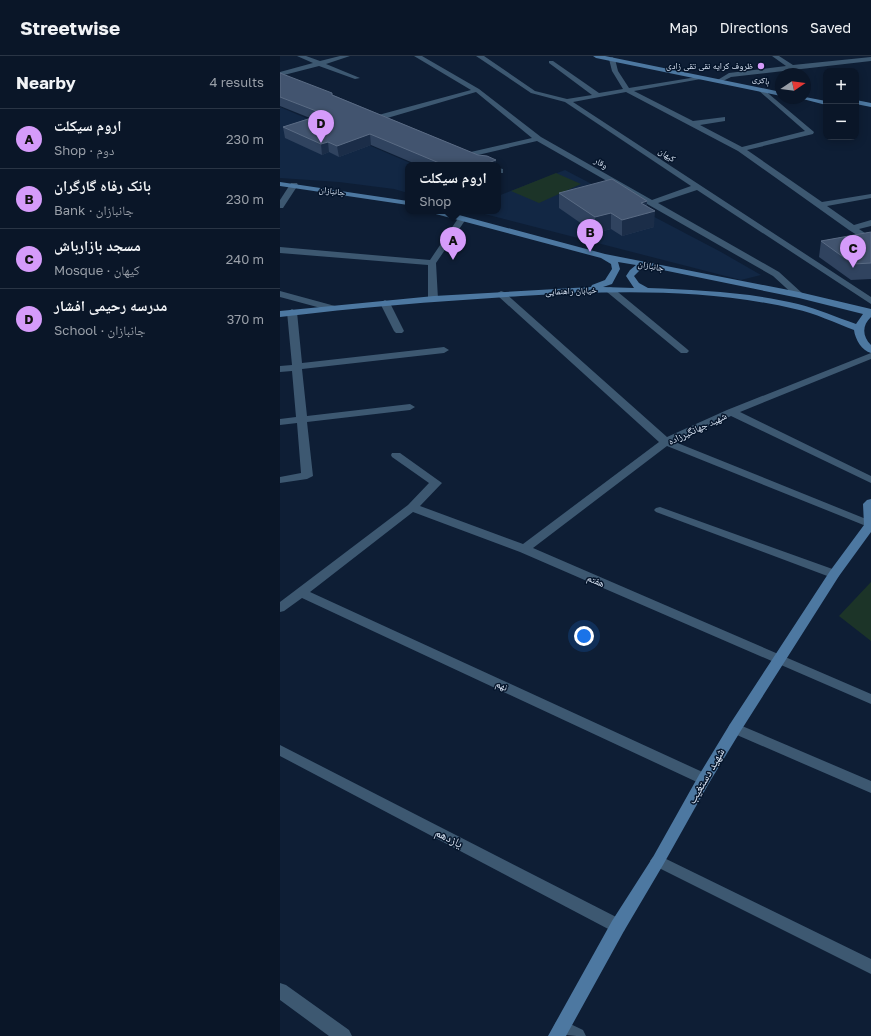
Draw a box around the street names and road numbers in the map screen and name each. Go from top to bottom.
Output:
street label: باکری [751,72,771,87]
street label: کیهان [657,145,678,164]
street label: وقار [592,154,610,171]
street label: جانبازان [318,183,346,198]
street label: جانبازان [637,258,665,274]
street label: خیابان راهنمایی [545,284,597,297]
street label: شهید جهانگیرزاده [666,409,729,447]
street label: هفتم [585,571,607,591]
street label: نهم [493,677,510,695]
street label: شهید دستغیب [684,745,728,806]
street label: یازدهم [432,824,466,852]

